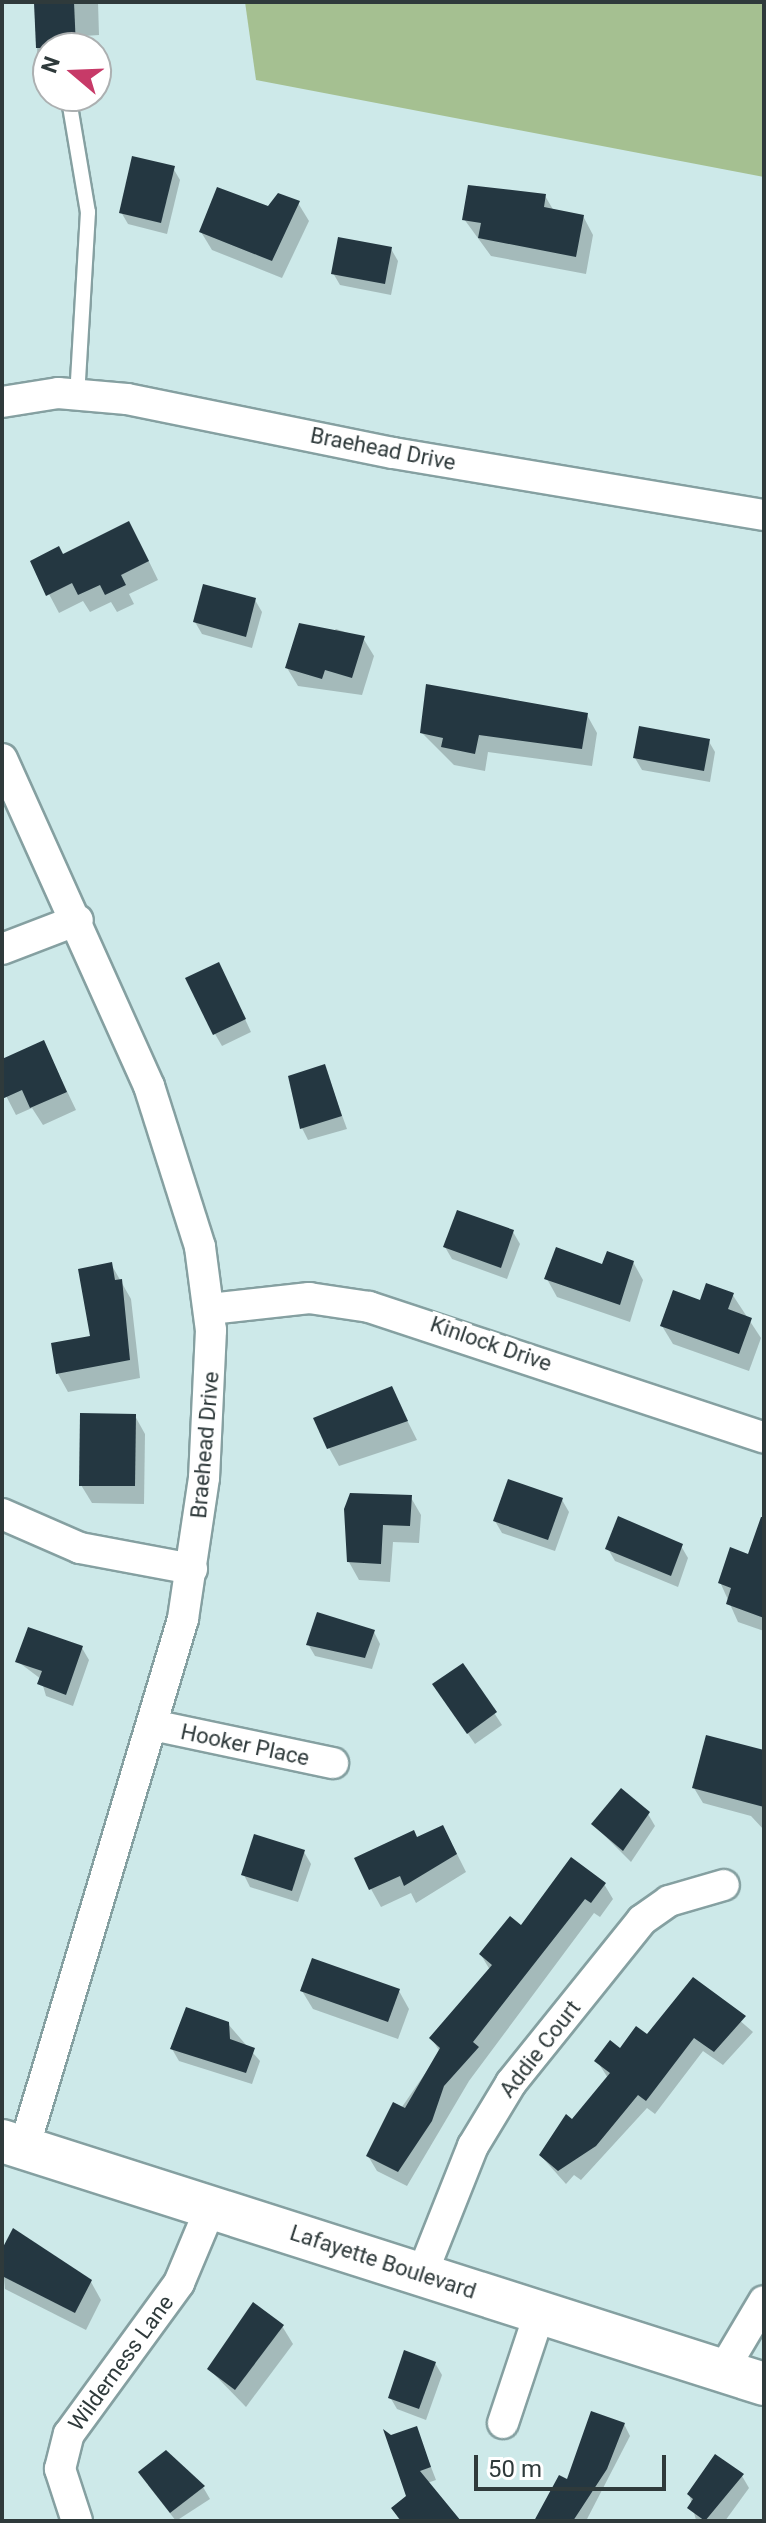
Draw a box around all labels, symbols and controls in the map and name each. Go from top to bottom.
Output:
north arrow [32,32,112,112]
text: N [36,53,65,76]
street label: Braehead Drive [308,422,458,476]
street label: Kinlock Drive [427,1311,555,1377]
street label: Braehead Drive [185,1370,225,1520]
street label: Hooker Place [178,1719,312,1771]
street label: Addie Court [494,1995,586,2103]
street label: Lafayette Boulevard [287,2219,479,2305]
street label: Wilderness Lane [63,2290,179,2436]
scale bar [478,2439,670,2489]
text: 50 m [488,2455,542,2483]

